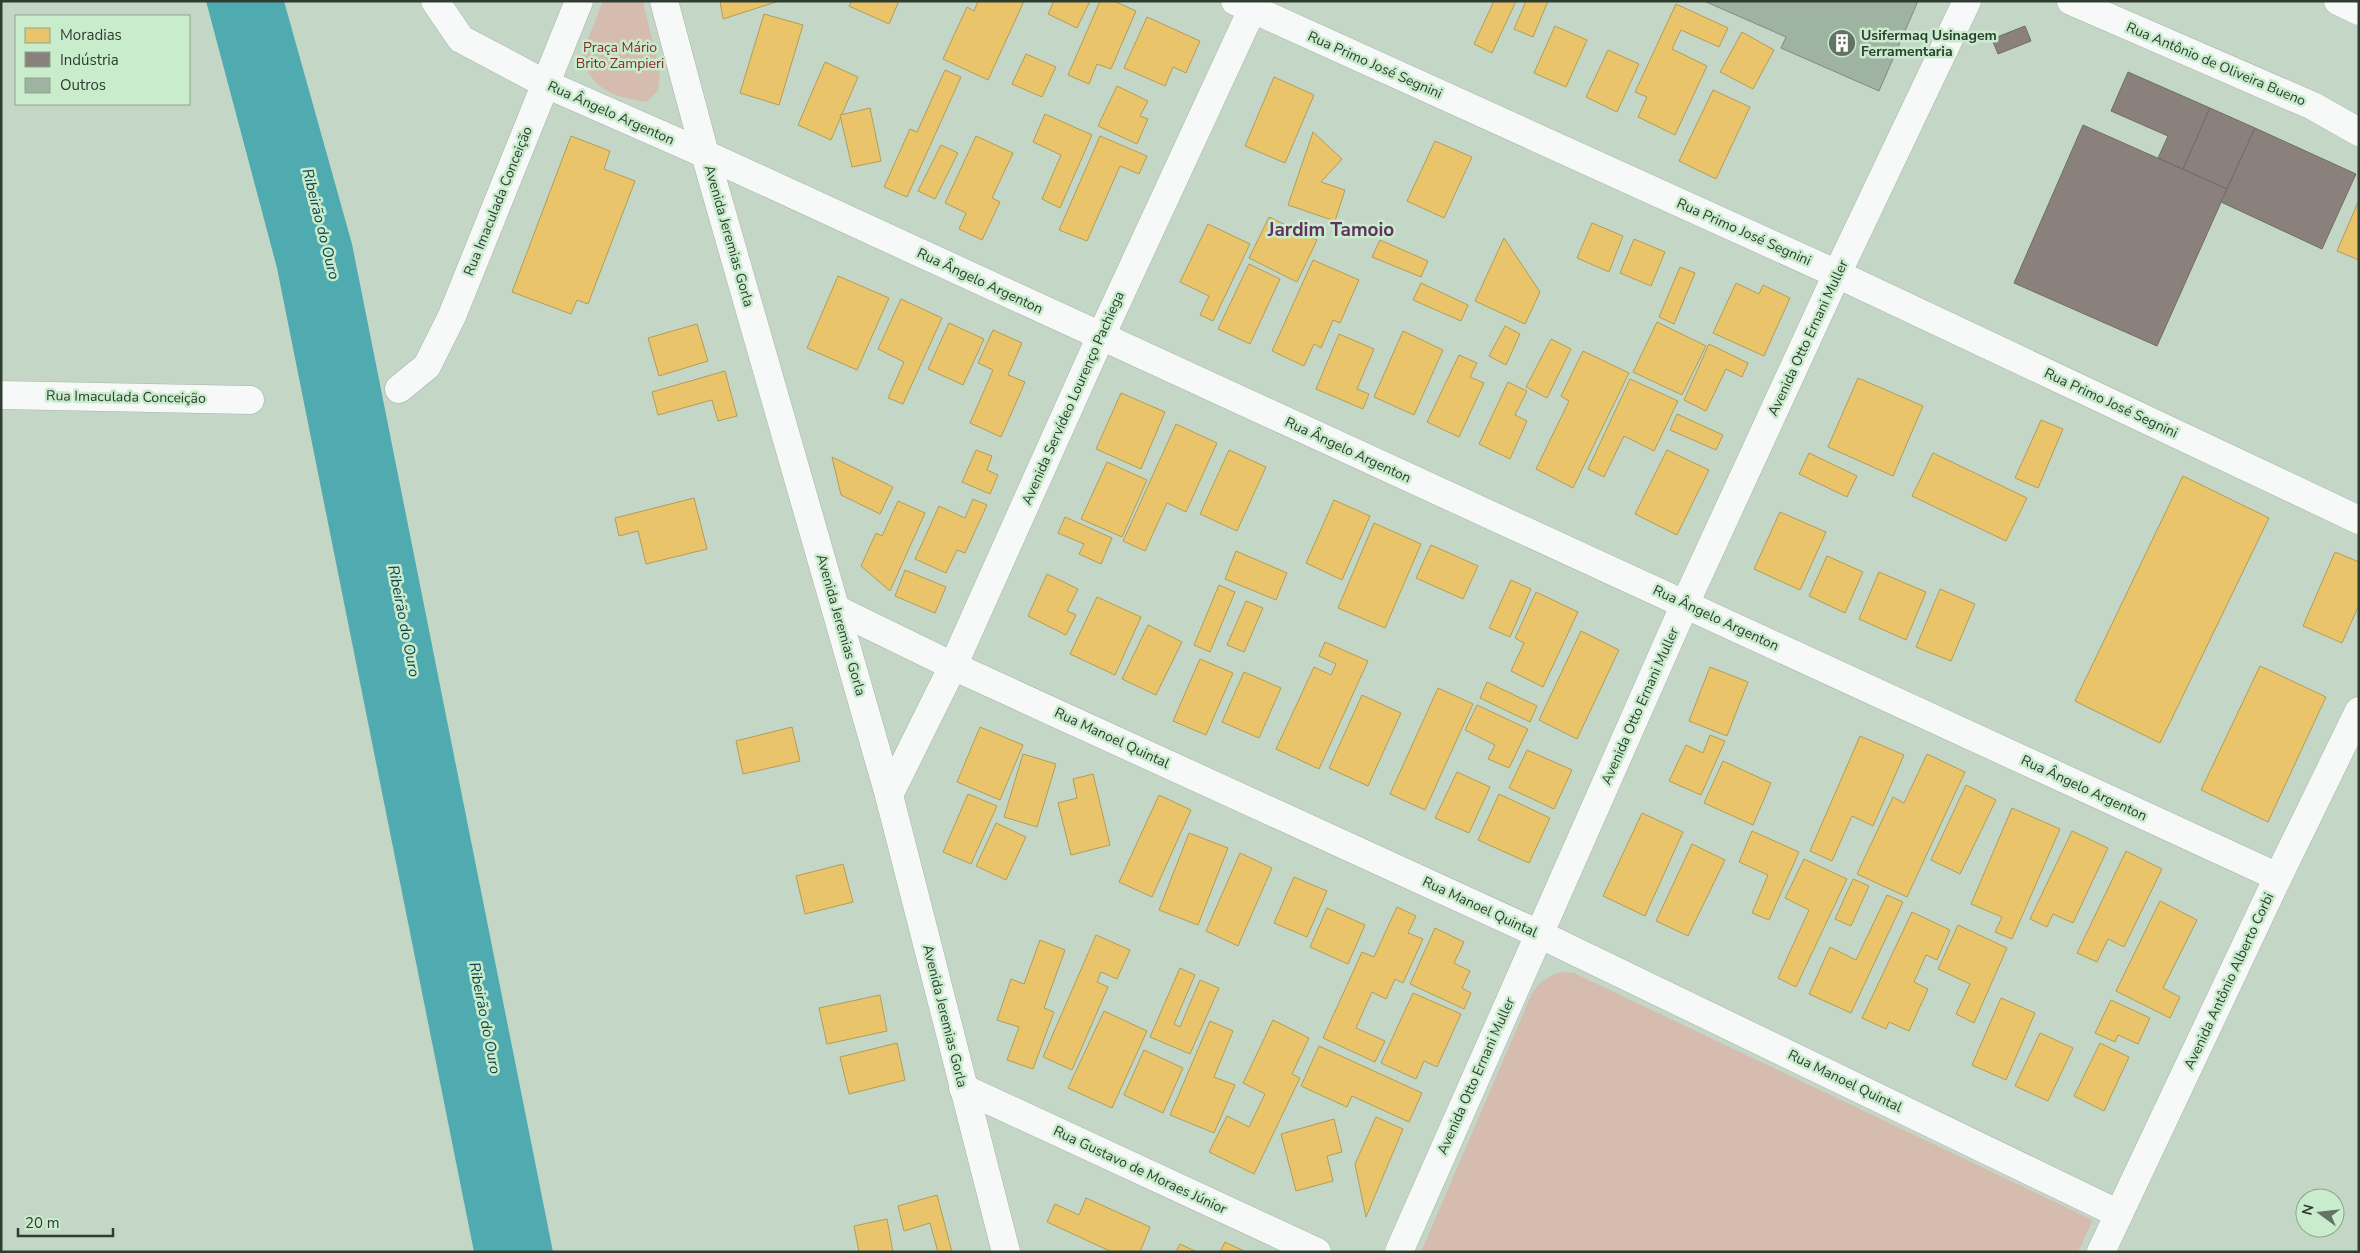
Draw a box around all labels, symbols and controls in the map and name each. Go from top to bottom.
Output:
legend [15,15,190,105]
street label: Rua Antônio de Oliveira Bueno [2123,18,2309,111]
text: Moradias [60,25,122,45]
place label: Usifermaq Usinagem Ferramentaria [1861,26,1997,61]
street label: Rua Primo José Segnini [1305,27,1445,103]
building icon: Usifermaq Usinagem Ferramentaria [1827,28,1857,58]
park label: Praça Mário Brito Zampieri [576,38,664,73]
text: Indústria [60,50,119,70]
text: Outros [60,75,106,95]
street label: Rua Ângelo Argenton [545,76,677,150]
street label: Rua Imaculada Conceição [459,123,537,279]
street label: Avenida Jeremias Gorla [700,163,758,309]
water label: Ribeirão do Ouro [298,166,344,282]
street label: Rua Primo José Segnini [1674,194,1814,270]
district label: Jardim Tamoio [1267,217,1394,243]
street label: Rua Ângelo Argenton [914,243,1046,319]
street label: Avenida Otto Ernani Muller [1763,257,1853,419]
street label: Avenida Servídeo Lourenço Pachiega [1017,288,1129,508]
street label: Rua Primo José Segnini [2041,364,2181,442]
street label: Rua Imaculada Conceição [46,386,206,408]
street label: Rua Ângelo Argenton [1282,412,1414,488]
street label: Avenida Jeremias Gorla [812,552,870,698]
water label: Ribeirão do Ouro [383,563,425,679]
street label: Rua Ângelo Argenton [1650,580,1782,656]
street label: Avenida Otto Ernani Muller [1597,624,1683,788]
street label: Rua Manoel Quintal [1051,703,1173,773]
street label: Rua Ângelo Argenton [2018,750,2150,826]
street label: Rua Manoel Quintal [1419,872,1541,942]
street label: Avenida Antônio Alberto Corbi [2180,890,2278,1072]
street label: Avenida Jeremias Gorla [918,943,972,1089]
water label: Ribeirão do Ouro [464,960,506,1076]
street label: Avenida Otto Ernani Muller [1433,994,1519,1158]
street label: Rua Manoel Quintal [1785,1045,1906,1117]
street label: Rua Gustavo de Moraes Júnior [1050,1121,1230,1219]
north arrow [2295,1188,2345,1238]
text: N [2297,1202,2318,1217]
scale bar [18,1206,112,1238]
text: 20 m [25,1213,60,1233]

